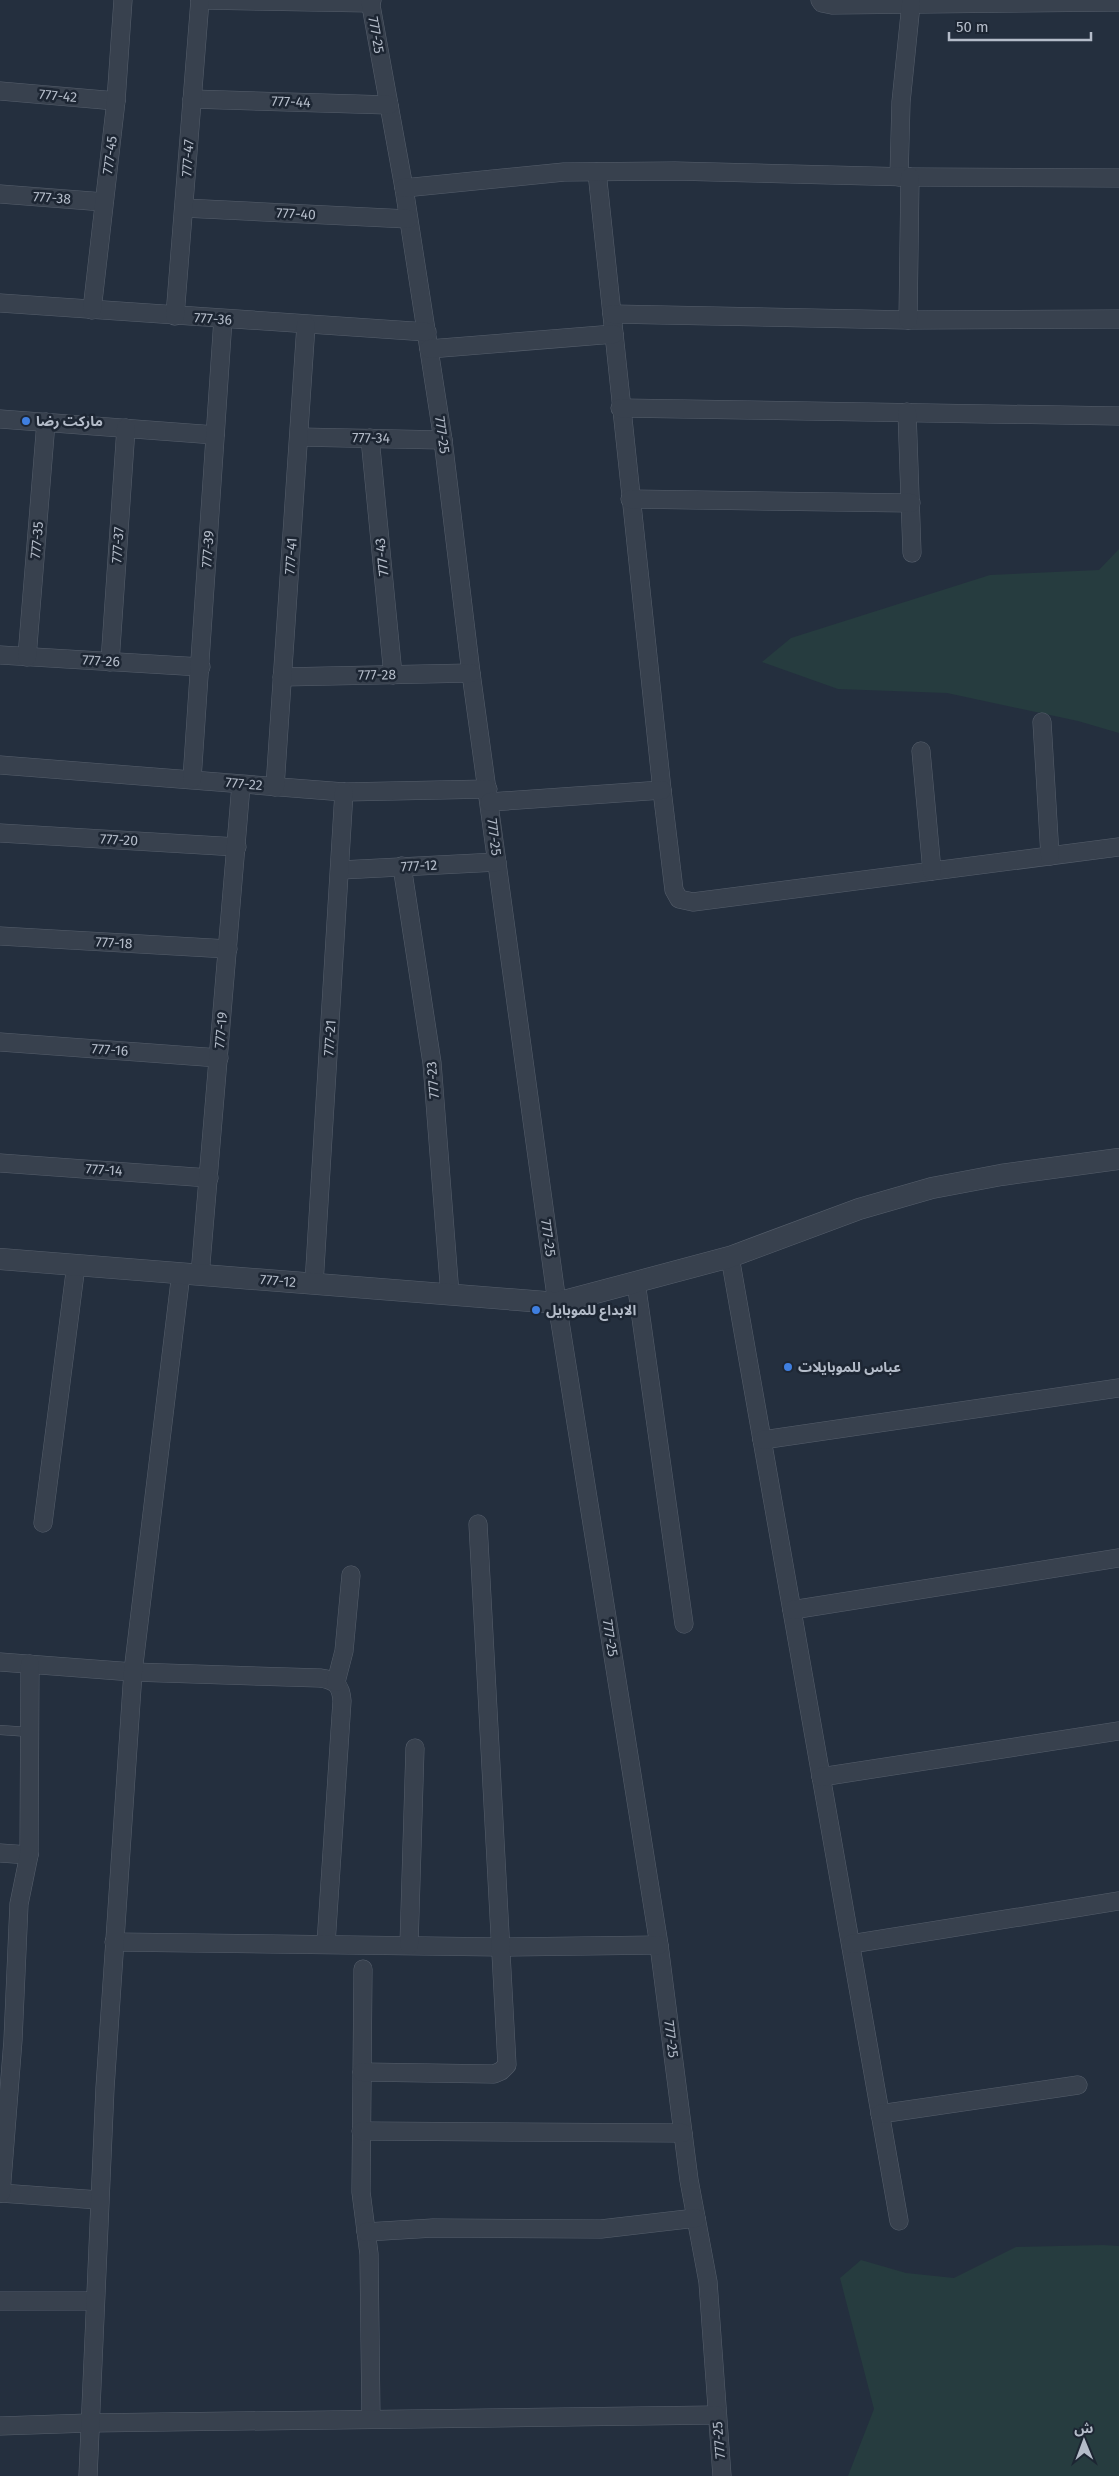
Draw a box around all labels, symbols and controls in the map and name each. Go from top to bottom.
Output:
scale bar [949,10,1092,42]
street label: 777-25 [364,15,388,55]
text: 50 m [956,18,989,36]
street label: 777-42 [38,86,78,106]
street label: 777-44 [271,93,311,111]
street label: 777-45 [99,135,121,175]
street label: 777-47 [178,139,198,177]
street label: 777-38 [32,188,72,208]
street label: 777-40 [276,204,316,224]
street label: 777-36 [194,309,232,329]
place label: ماركت رضا [36,413,103,430]
marker: ماركت رضا [20,415,32,427]
street label: 777-25 [431,415,453,455]
street label: 777-34 [352,429,391,447]
street label: 777-35 [27,521,47,559]
street label: 777-37 [108,526,128,564]
street label: 777-39 [198,530,218,568]
street label: 777-41 [281,537,301,575]
street label: 777-43 [372,537,392,577]
street label: 777-26 [82,652,120,670]
street label: 777-28 [358,666,396,684]
street label: 777-22 [225,774,263,794]
street label: 777-25 [483,817,505,857]
street label: 777-20 [99,831,139,849]
street label: 777-12 [400,857,438,875]
street label: 777-18 [95,934,133,952]
street label: 777-19 [211,1011,231,1049]
street label: 777-21 [320,1019,340,1057]
street label: 777-16 [91,1040,129,1060]
street label: 777-23 [423,1061,443,1099]
street label: 777-14 [85,1160,124,1180]
street label: 777-25 [537,1218,559,1258]
street label: 777-12 [259,1271,297,1291]
place label: الابداع للموبايل [546,1302,636,1321]
marker: الابداع للموبايل [530,1304,542,1316]
place label: عباس للموبايلات [798,1359,901,1376]
marker: عباس للموبايلات [782,1361,794,1373]
street label: 777-25 [599,1618,621,1658]
street label: 777-25 [660,2019,682,2059]
north arrow [1059,2416,1109,2466]
text: ش [1074,2420,1094,2437]
street label: 777-25 [709,2421,729,2459]

